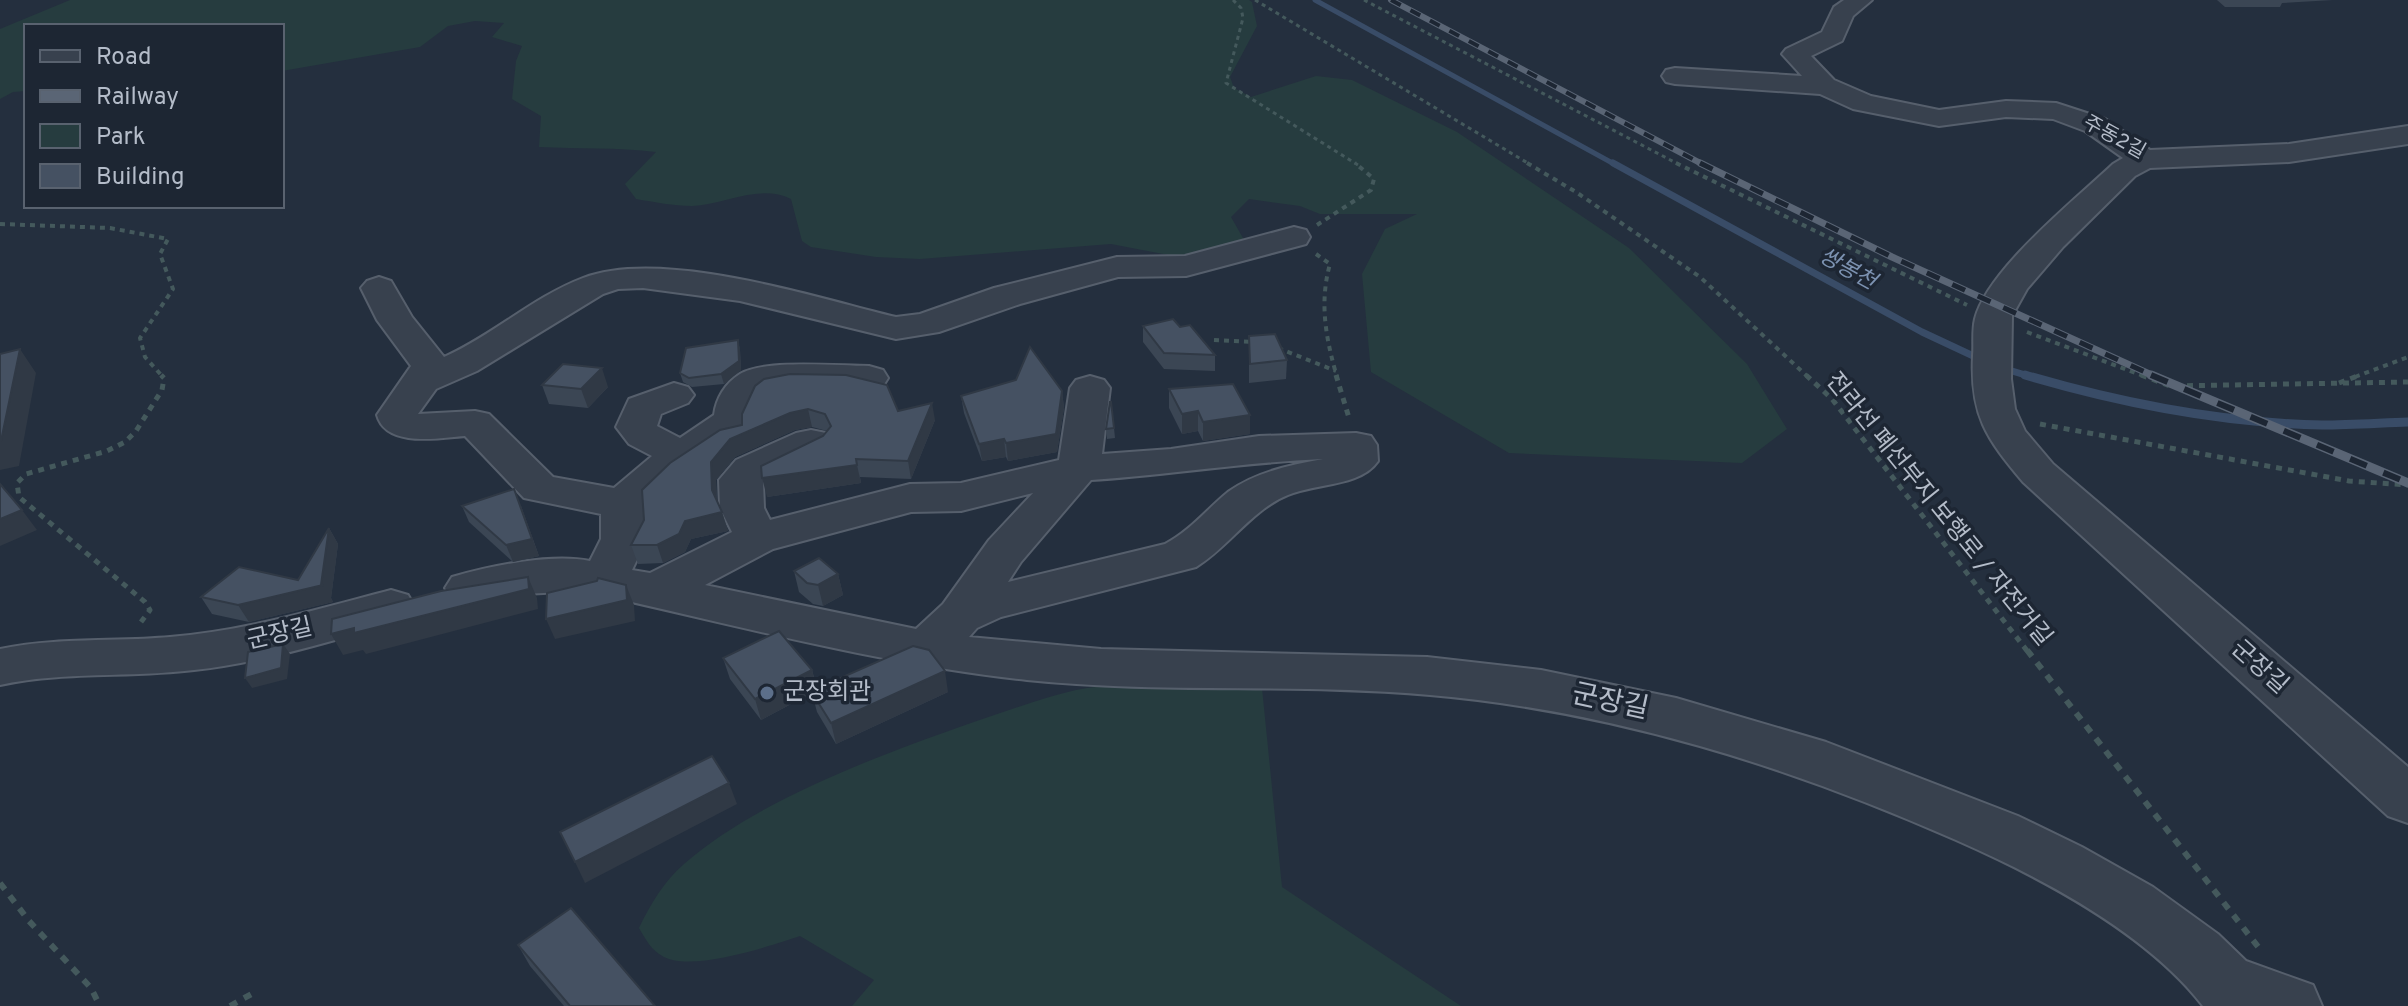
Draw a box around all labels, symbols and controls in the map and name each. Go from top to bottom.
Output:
legend [24,24,284,208]
text: Road [96,43,152,73]
text: Railway [96,83,179,113]
street label: 주동2길 [2078,110,2150,166]
text: Park [96,123,146,153]
text: Building [96,163,185,193]
water label: 쌍봉천 [1814,243,1883,298]
street label: 전라선 폐선부지 보행로 / 자전거길 [1818,367,2058,653]
street label: 군장길 [244,613,316,657]
street label: 군장길 [2224,635,2294,701]
street label: 군장길 [1568,677,1652,729]
place label: 군장회관 [783,678,871,708]
marker: 군장회관 [758,684,776,702]

